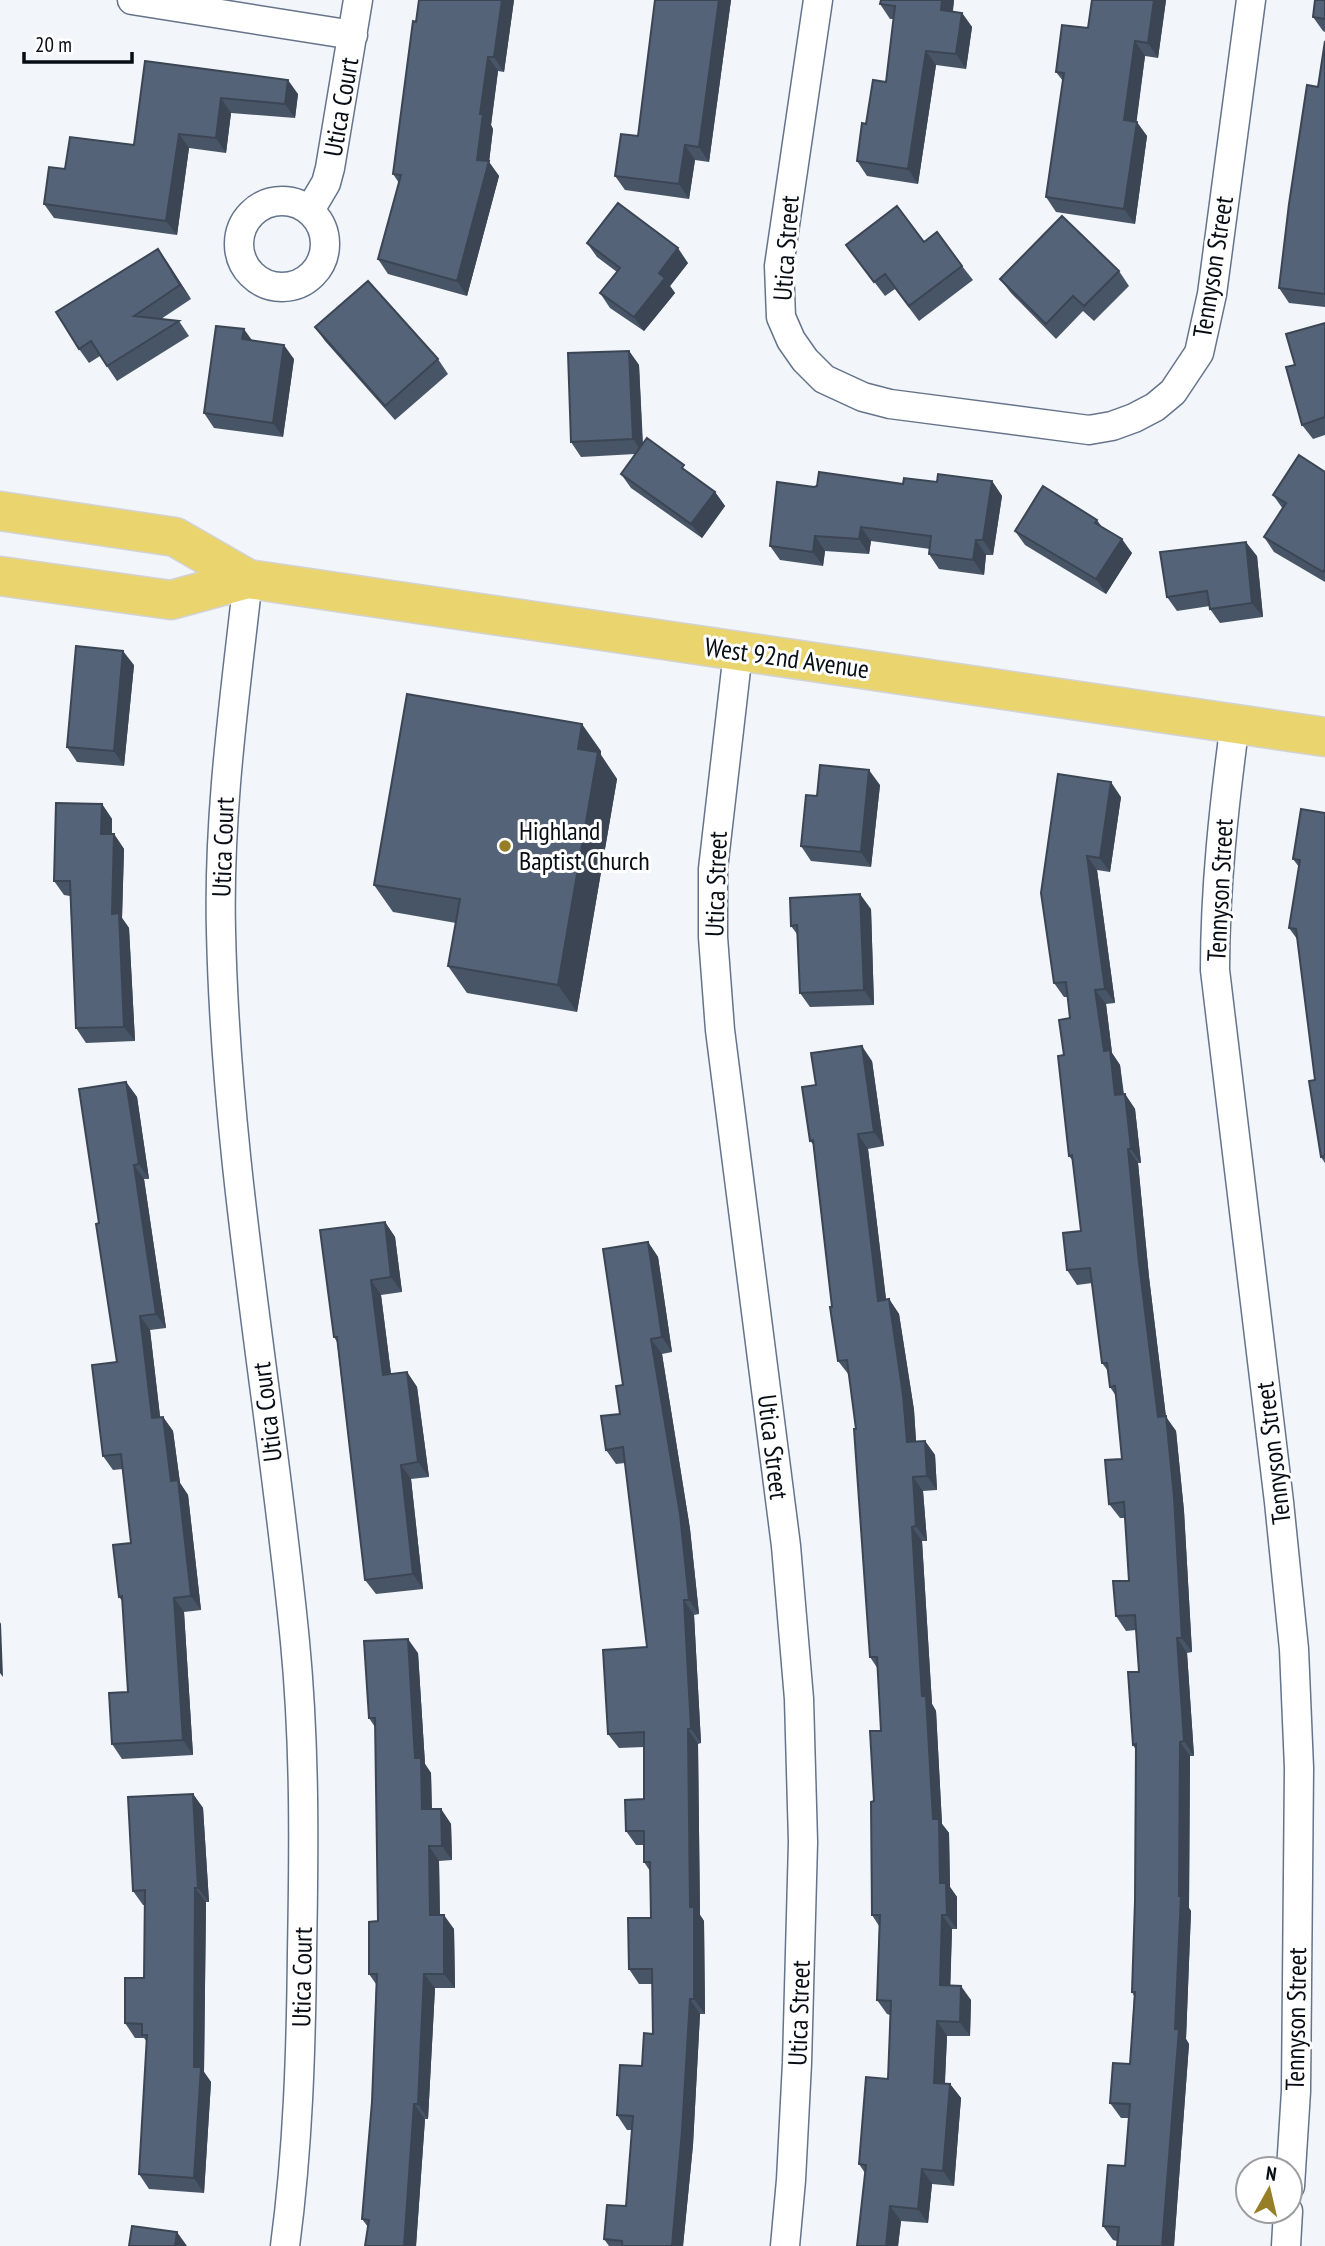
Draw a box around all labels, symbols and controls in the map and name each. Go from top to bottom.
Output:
scale bar [24,21,133,65]
text: 20 m [35,31,72,58]
street label: Utica Court [316,55,365,159]
street label: Utica Street [765,194,806,302]
street label: Tennyson Street [1185,194,1240,340]
street label: West 92nd Avenue [703,630,871,685]
street label: Utica Court [204,796,241,898]
place label: Highland Baptist Church [519,814,650,877]
street label: Tennyson Street [1199,818,1240,962]
street label: Utica Street [697,831,734,937]
marker: Highland Baptist Church [497,838,513,854]
street label: Utica Court [244,1360,289,1464]
street label: Tennyson Street [1247,1380,1298,1526]
street label: Utica Street [751,1393,796,1501]
street label: Utica Court [284,1927,319,2027]
street label: Tennyson Street [1278,1947,1313,2091]
street label: Utica Street [780,1960,817,2066]
north arrow [1234,2155,1304,2225]
text: N [1265,2161,1278,2186]

